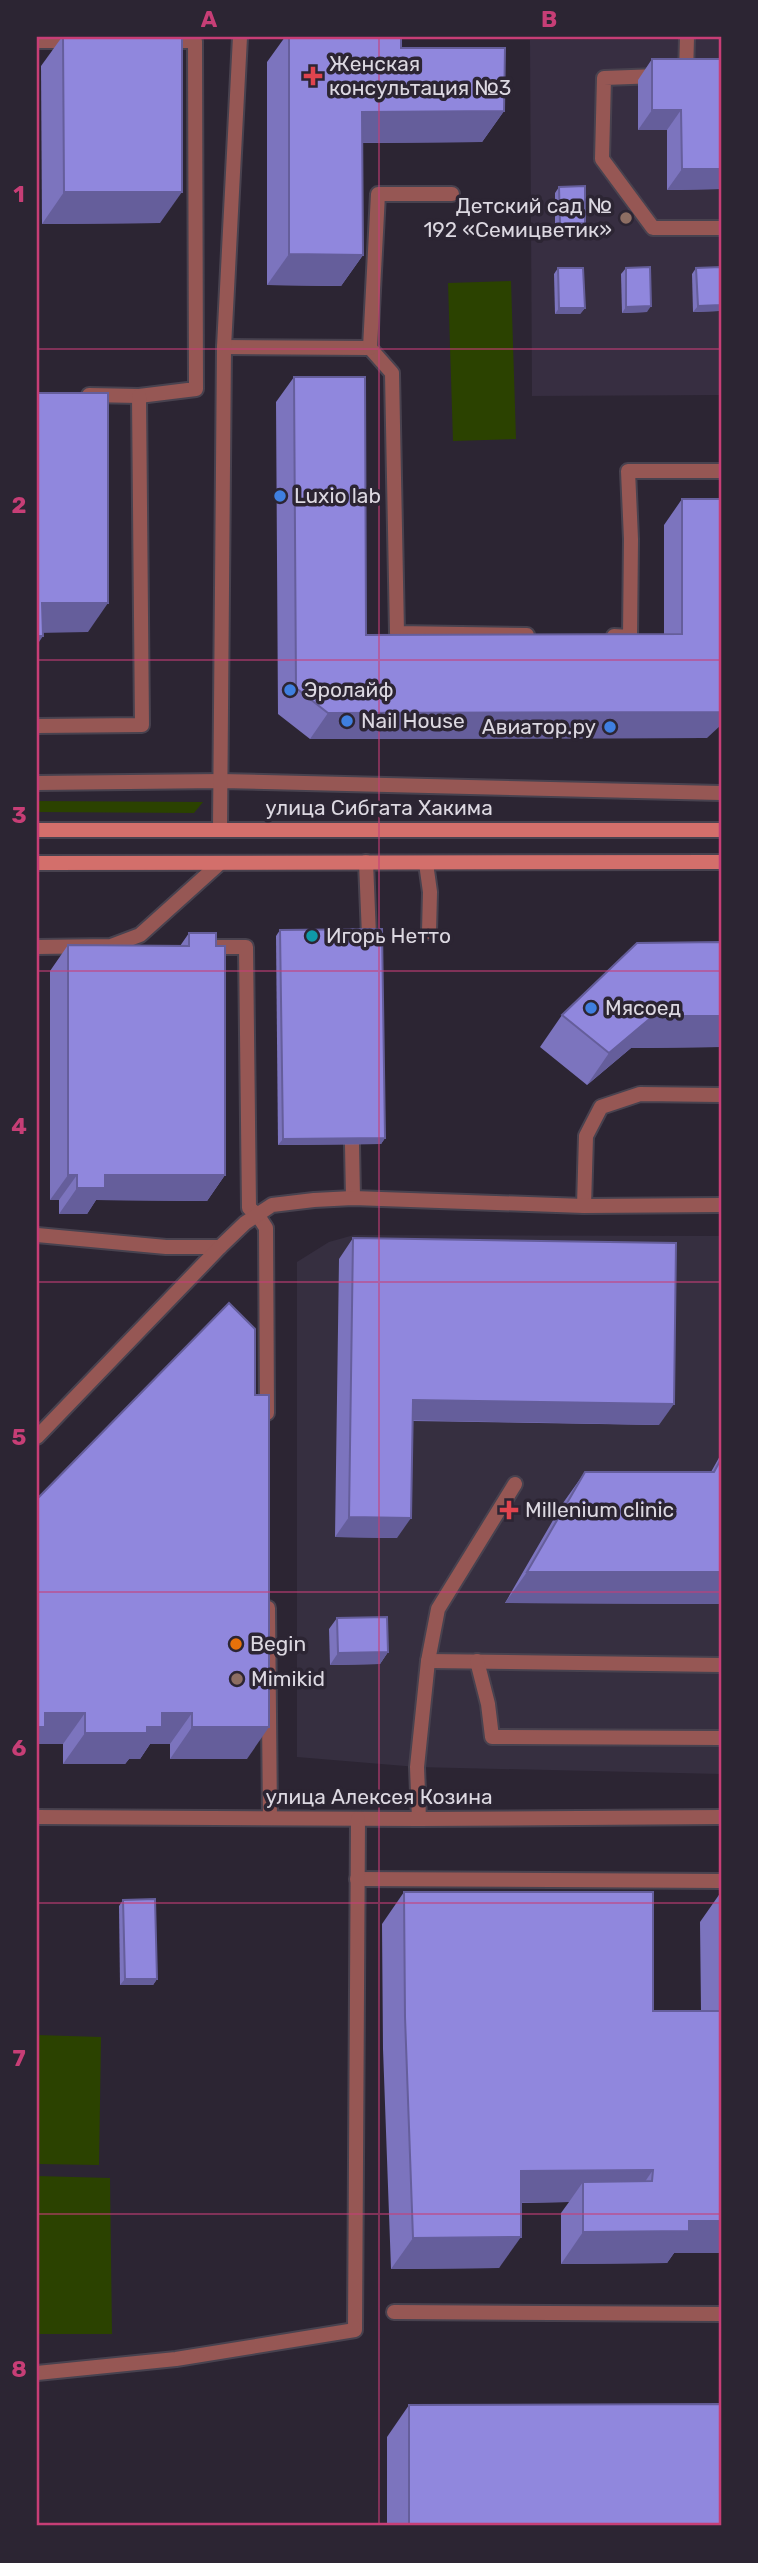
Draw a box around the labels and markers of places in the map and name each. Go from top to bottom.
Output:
place label: Женская консультация №3 [329,51,511,100]
marker: Женская консультация №3 [303,66,323,86]
place label: Детский сад № 192 «Семицветик» [423,193,612,242]
marker: Детский сад № 192 «Семицветик» [618,210,634,226]
place label: Luxio lab [294,483,381,508]
marker: Luxio lab [272,488,288,504]
place label: Эролайф [304,677,393,702]
marker: Эролайф [282,682,298,698]
place label: Nail House [361,708,465,733]
marker: Nail House [339,713,355,729]
place label: Авиатор.ру [482,714,596,739]
marker: Авиатор.ру [602,719,618,735]
place label: Игорь Нетто [326,923,451,948]
marker: Игорь Нетто [304,928,320,944]
place label: Мясоед [605,995,681,1020]
marker: Мясоед [583,1000,599,1016]
place label: Millenium clinic [525,1497,674,1522]
marker: Millenium clinic [499,1500,519,1520]
place label: Begin [250,1631,306,1656]
marker: Begin [228,1636,244,1652]
place label: Mimikid [251,1666,325,1691]
marker: Mimikid [229,1671,245,1687]

